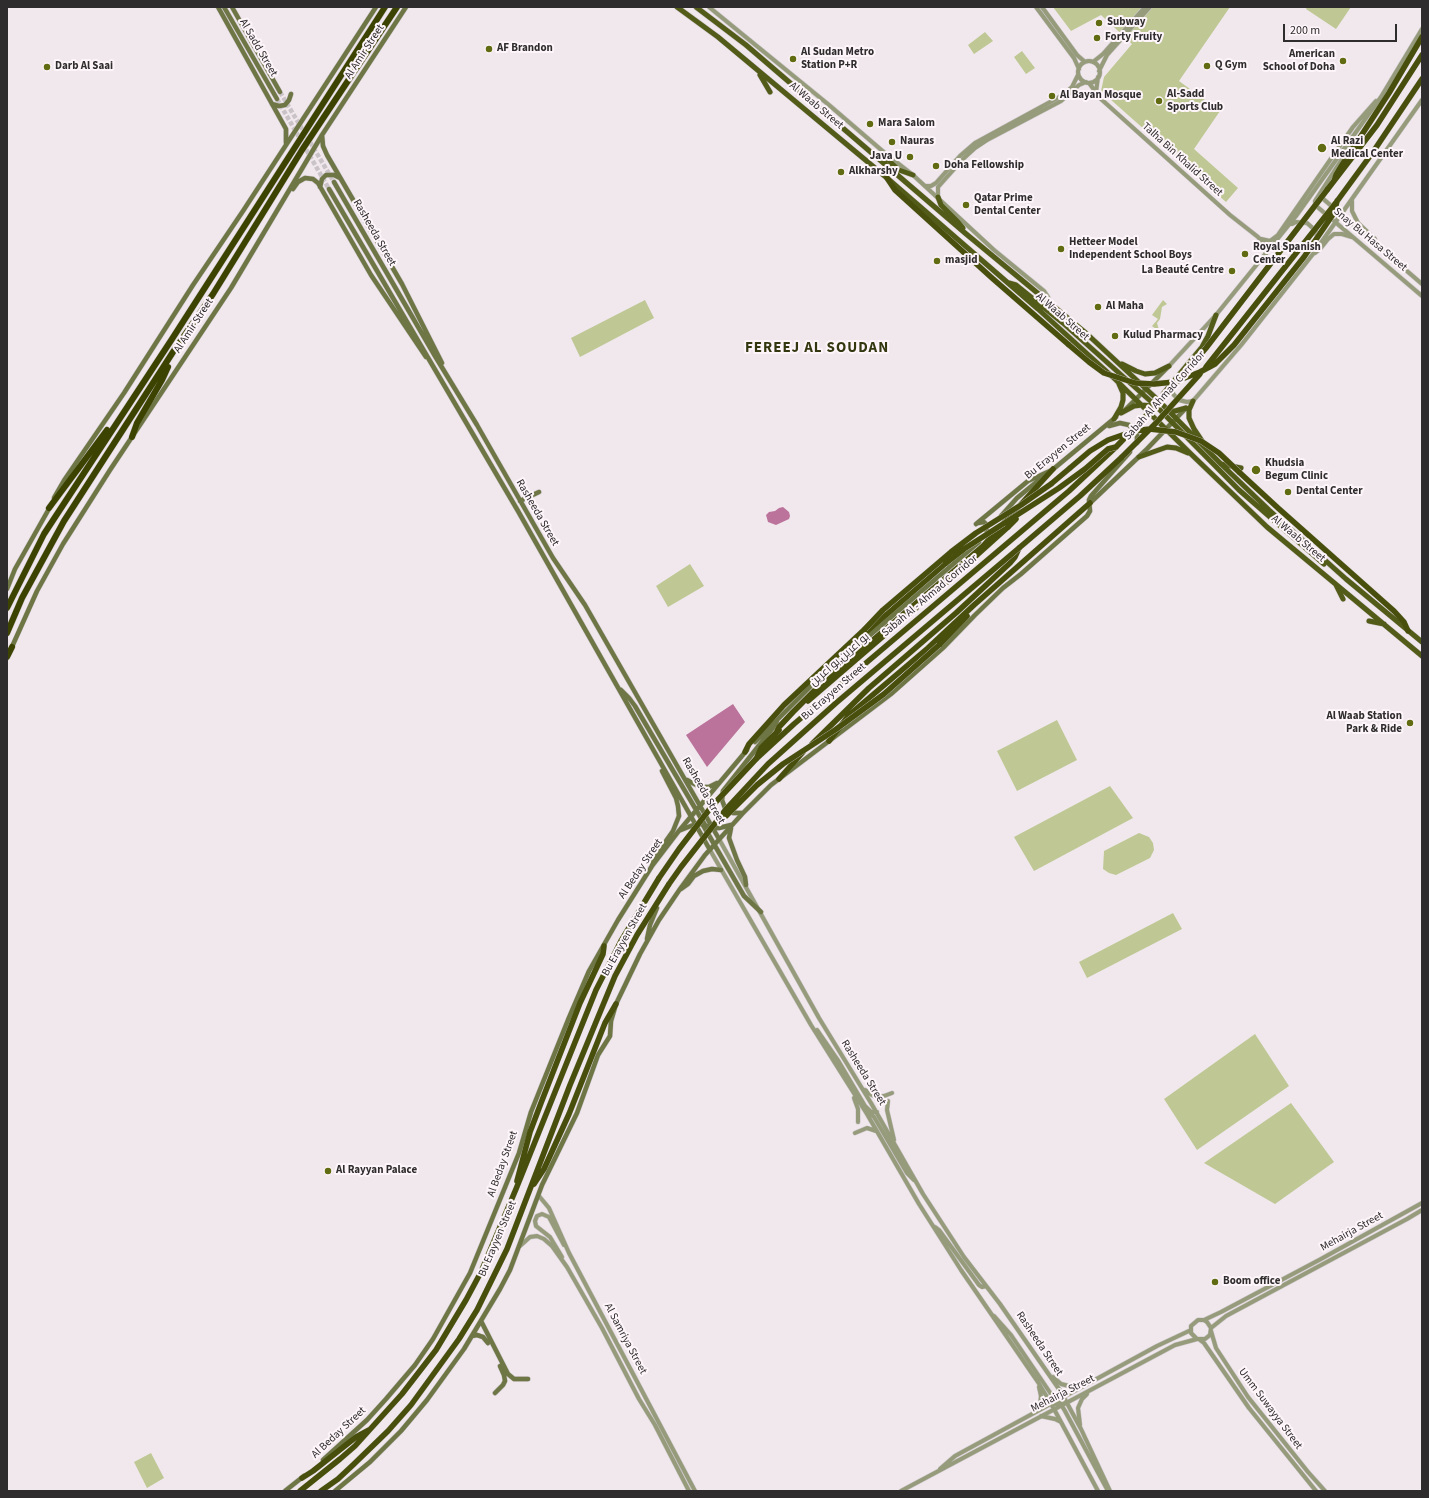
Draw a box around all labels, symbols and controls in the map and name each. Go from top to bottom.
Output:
place label: Subway [1107,16,1146,30]
scale bar [1285,16,1399,42]
street label: Al Sadd Street [236,17,280,79]
marker: Subway [1094,18,1104,28]
street label: Al Amir Street [342,22,388,82]
text: 200 m [1290,22,1320,39]
place label: Forty Fruity [1105,31,1162,45]
marker: Forty Fruity [1092,33,1102,43]
place label: AF Brandon [497,42,553,56]
marker: AF Brandon [484,44,494,54]
place label: Al Sudan Metro Station P+R [801,46,874,72]
place label: American School of Doha [1263,48,1335,74]
marker: Al Sudan Metro Station P+R [788,54,798,64]
marker: American School of Doha [1338,56,1348,66]
place label: Q Gym [1215,59,1247,73]
place label: Darb Al Saai [55,60,113,74]
marker: Q Gym [1202,61,1212,71]
marker: Darb Al Saai [42,62,52,72]
street label: Al Waab Street [786,80,846,132]
place label: Al-Sadd Sports Club [1167,88,1223,114]
place label: Al Bayan Mosque [1060,89,1141,103]
marker: Al Bayan Mosque [1047,91,1057,101]
marker: Al-Sadd Sports Club [1154,96,1164,106]
place label: Mara Salom [878,117,935,131]
marker: Mara Salom [865,119,875,129]
street label: Talha Bin Khalid Street [1139,120,1225,200]
place label: Nauras [900,135,934,149]
place label: Al Razi Medical Center [1331,135,1403,161]
marker: Nauras [887,137,897,147]
marker: Al Razi Medical Center [1316,142,1328,154]
place label: Java U [870,150,902,164]
marker: Java U [905,152,915,162]
place label: Doha Fellowship [944,159,1024,173]
marker: Doha Fellowship [931,161,941,171]
place label: Alkharshy [849,165,898,179]
marker: Alkharshy [836,167,846,177]
place label: Qatar Prime Dental Center [974,192,1041,218]
street label: Rasheeda Street [350,197,398,269]
marker: Qatar Prime Dental Center [961,200,971,210]
street label: Snay Bu Hasa Street [1330,205,1410,275]
place label: Hetteer Model Independent School Boys [1069,236,1192,262]
place label: Royal Spanish Center [1253,241,1321,267]
marker: Hetteer Model Independent School Boys [1056,244,1066,254]
marker: Royal Spanish Center [1240,249,1250,259]
place label: masjid [945,254,977,268]
marker: masjid [932,256,942,266]
place label: La Beauté Centre [1142,264,1224,278]
marker: La Beauté Centre [1227,266,1237,276]
street label: Al Waab Street [1033,290,1091,344]
street label: Al Amir Street [171,296,217,356]
place label: Al Maha [1106,300,1144,314]
marker: Al Maha [1093,302,1103,312]
place label: Kulud Pharmacy [1123,329,1203,343]
marker: Kulud Pharmacy [1110,331,1120,341]
district label: FEREEJ AL SOUDAN [745,340,889,358]
street label: Sabah Al Ahmad Corridor [1121,349,1209,443]
street label: Bu Erayyen Street [1022,421,1094,483]
place label: Khudsia Begum Clinic [1265,457,1328,483]
marker: Khudsia Begum Clinic [1250,464,1262,476]
street label: Rasheeda Street [513,477,561,549]
place label: Dental Center [1296,485,1363,499]
marker: Dental Center [1283,487,1293,497]
street label: Al Waab Street [1268,513,1328,565]
street label: Sabah Al - Ahmad Corridor [879,552,981,640]
street label: بو اعرين,بو اعرين [808,631,872,689]
street label: Bu Erayyen Street [799,660,869,724]
place label: Al Waab Station Park & Ride [1326,710,1402,736]
marker: Al Waab Station Park & Ride [1405,718,1415,728]
street label: Rasheeda Street [679,755,727,827]
street label: Al Beday Street [616,837,666,901]
street label: Bu Erayyen Street [600,901,650,979]
street label: Rasheeda Street [838,1038,888,1108]
street label: Al Beday Street [485,1129,521,1199]
place label: Al Rayyan Palace [336,1164,417,1178]
marker: Al Rayyan Palace [323,1166,333,1176]
street label: Bu Erayyen Street [476,1199,520,1279]
street label: Mehairja Street [1318,1209,1386,1255]
place label: Boom office [1223,1275,1280,1289]
marker: Boom office [1210,1277,1220,1287]
street label: Al Samriya Street [601,1301,649,1377]
street label: Rasheeda Street [1013,1309,1065,1379]
street label: Umm Suwayya Street [1235,1366,1305,1452]
street label: Mehairja Street [1029,1372,1097,1416]
street label: Al Beday Street [309,1404,369,1462]

